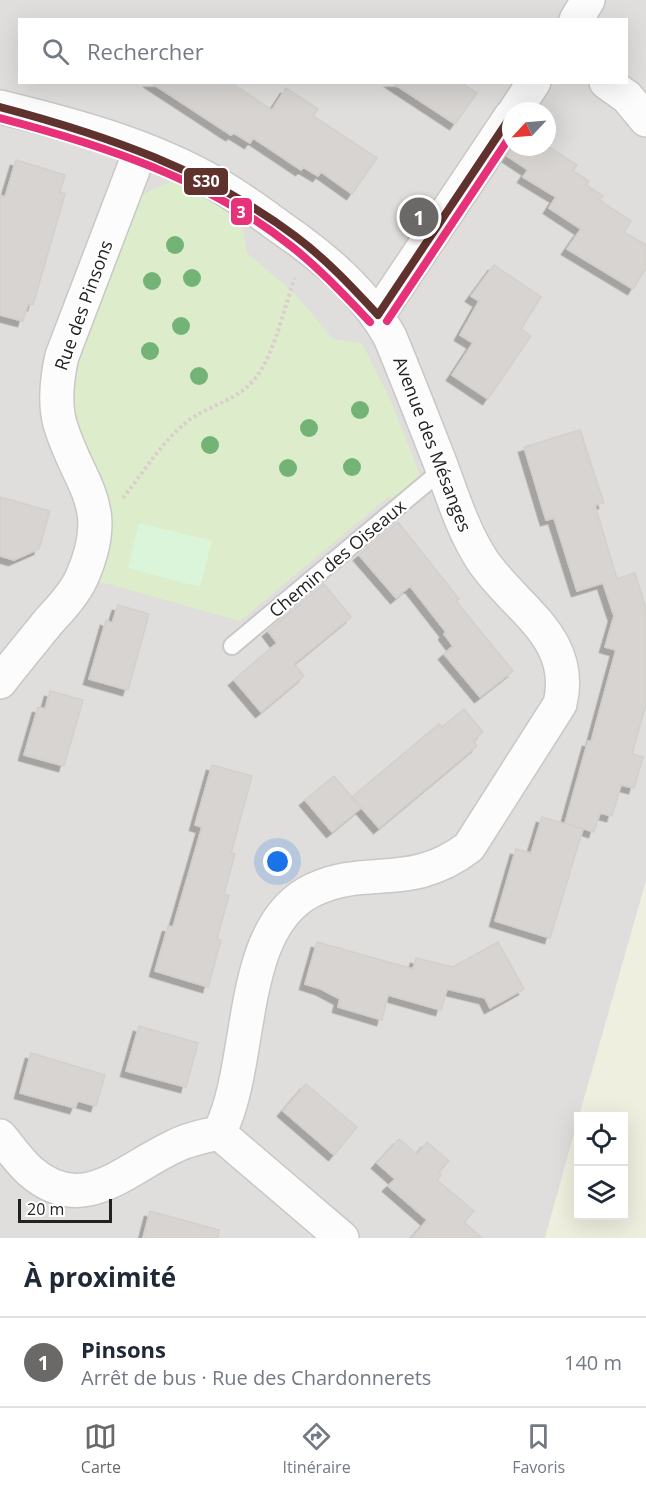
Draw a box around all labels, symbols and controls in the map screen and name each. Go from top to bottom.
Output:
search box [18,18,628,84]
icon: search [39,35,72,68]
text: Rechercher [87,36,204,66]
north arrow [502,102,556,156]
line badge: S30 [183,167,229,196]
text: S30 [192,170,220,192]
pin: 1 [400,194,438,240]
line badge: 3 [230,197,253,226]
text: 3 [236,201,246,223]
street label: Rue des Pinsons [48,237,118,373]
street label: Avenue des Mésanges [388,353,478,535]
street label: Chemin des Oiseaux [264,493,411,622]
your location [263,847,292,876]
map controls [574,1112,628,1220]
button: locate [574,1112,628,1166]
button: layers [574,1166,628,1220]
scale bar [18,1196,112,1224]
text: 20 m [27,1198,64,1220]
text: À proximité [24,1259,176,1295]
text: Pinsons [81,1334,166,1364]
text: 1 [38,1349,49,1376]
text: 140 m [564,1349,622,1376]
text: Arrêt de bus · Rue des Chardonnerets [81,1364,431,1391]
tab: Carte [81,1420,121,1478]
tab: Itinéraire [283,1420,351,1478]
tab: Favoris [512,1420,565,1478]

